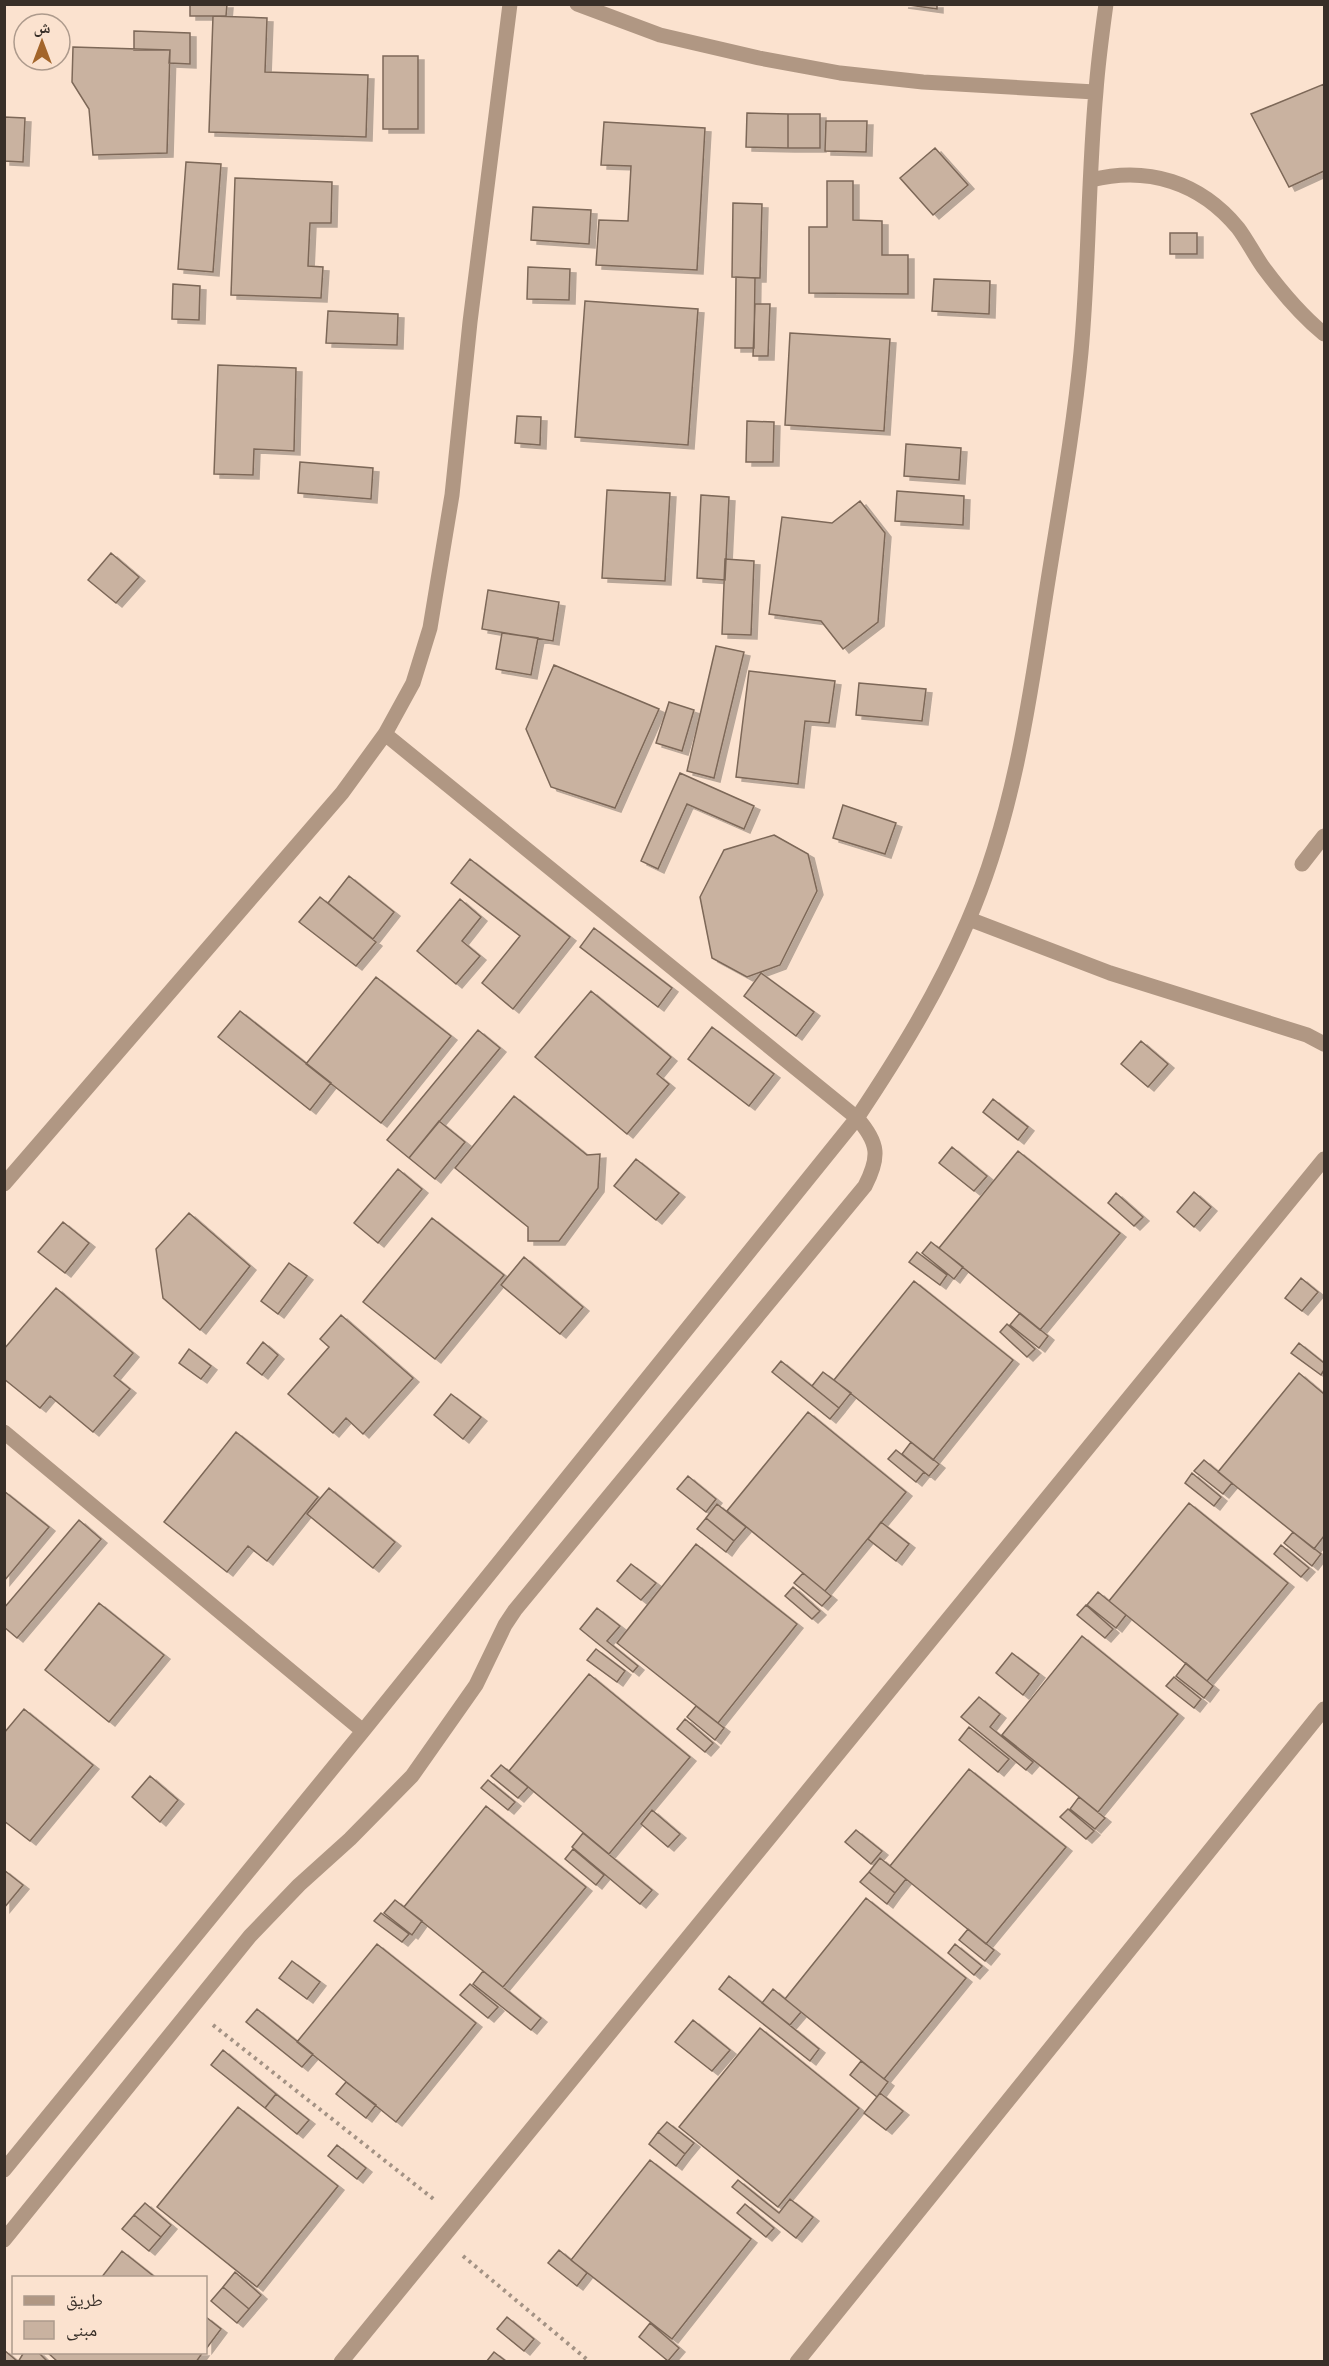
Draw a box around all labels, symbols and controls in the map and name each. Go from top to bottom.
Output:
north arrow [12,12,72,72]
text: ش [34,17,51,37]
legend [12,2276,207,2354]
text: طريق [66,2288,103,2311]
text: مبنى [66,2318,97,2341]

